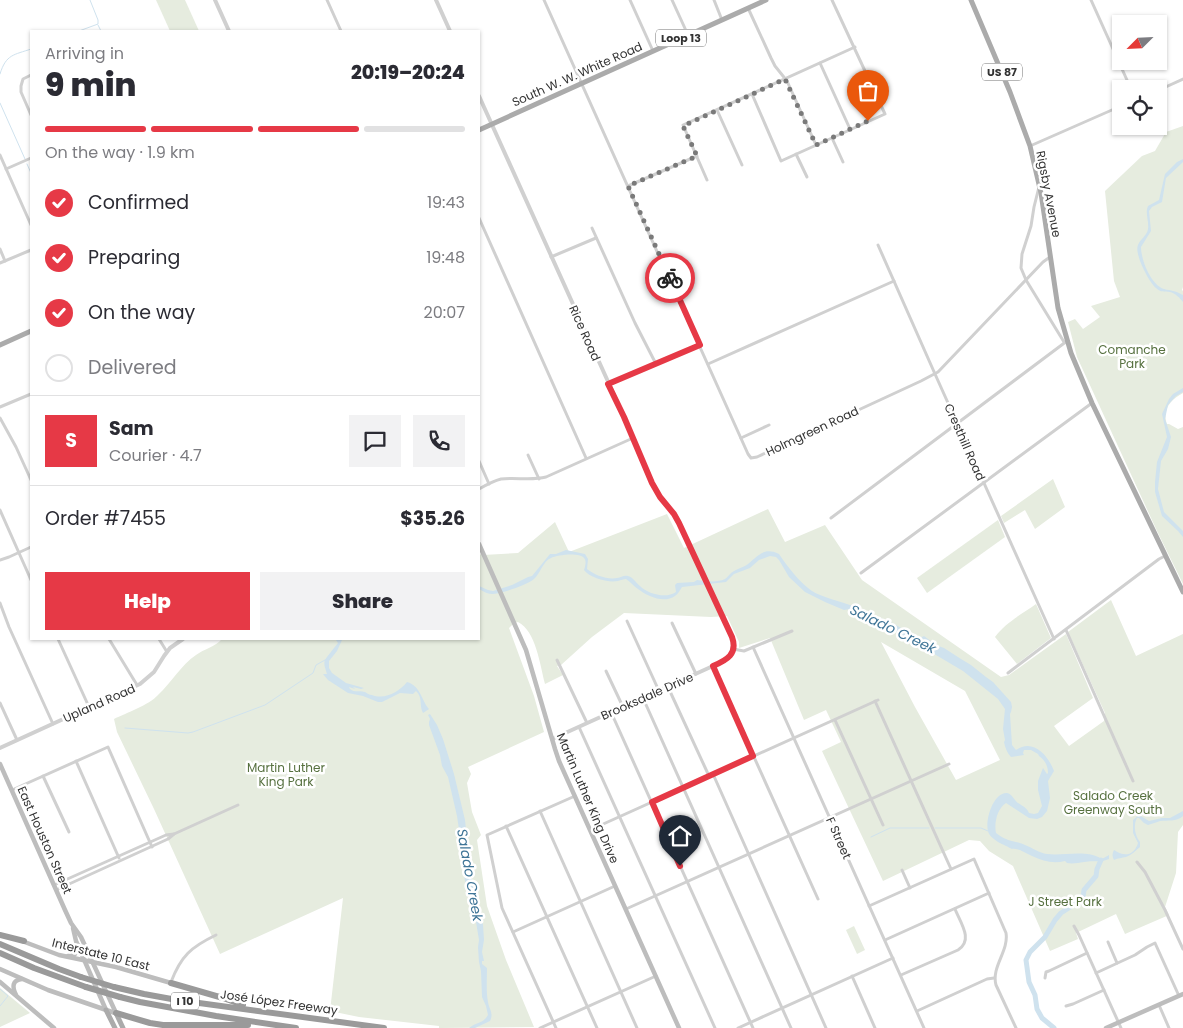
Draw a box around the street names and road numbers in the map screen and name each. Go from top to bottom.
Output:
road number: Loop 13 [656,29,706,46]
street label: South W. W. White Road [509,38,645,110]
road number: US 87 [982,64,1022,80]
street label: Rigsby Avenue [1032,149,1066,239]
street label: Rice Road [565,302,605,364]
street label: Cresthill Road [940,401,990,483]
street label: Holmgreen Road [763,402,861,460]
street label: Brooksdale Drive [598,668,696,724]
street label: Upland Road [60,679,138,727]
street label: Martin Luther King Drive [553,730,623,866]
street label: East Houston Street [14,784,76,896]
street label: F Street [822,814,856,862]
street label: Interstate 10 East [50,934,152,974]
street label: José López Freeway [219,985,339,1019]
road number: I 10 [171,992,199,1009]

